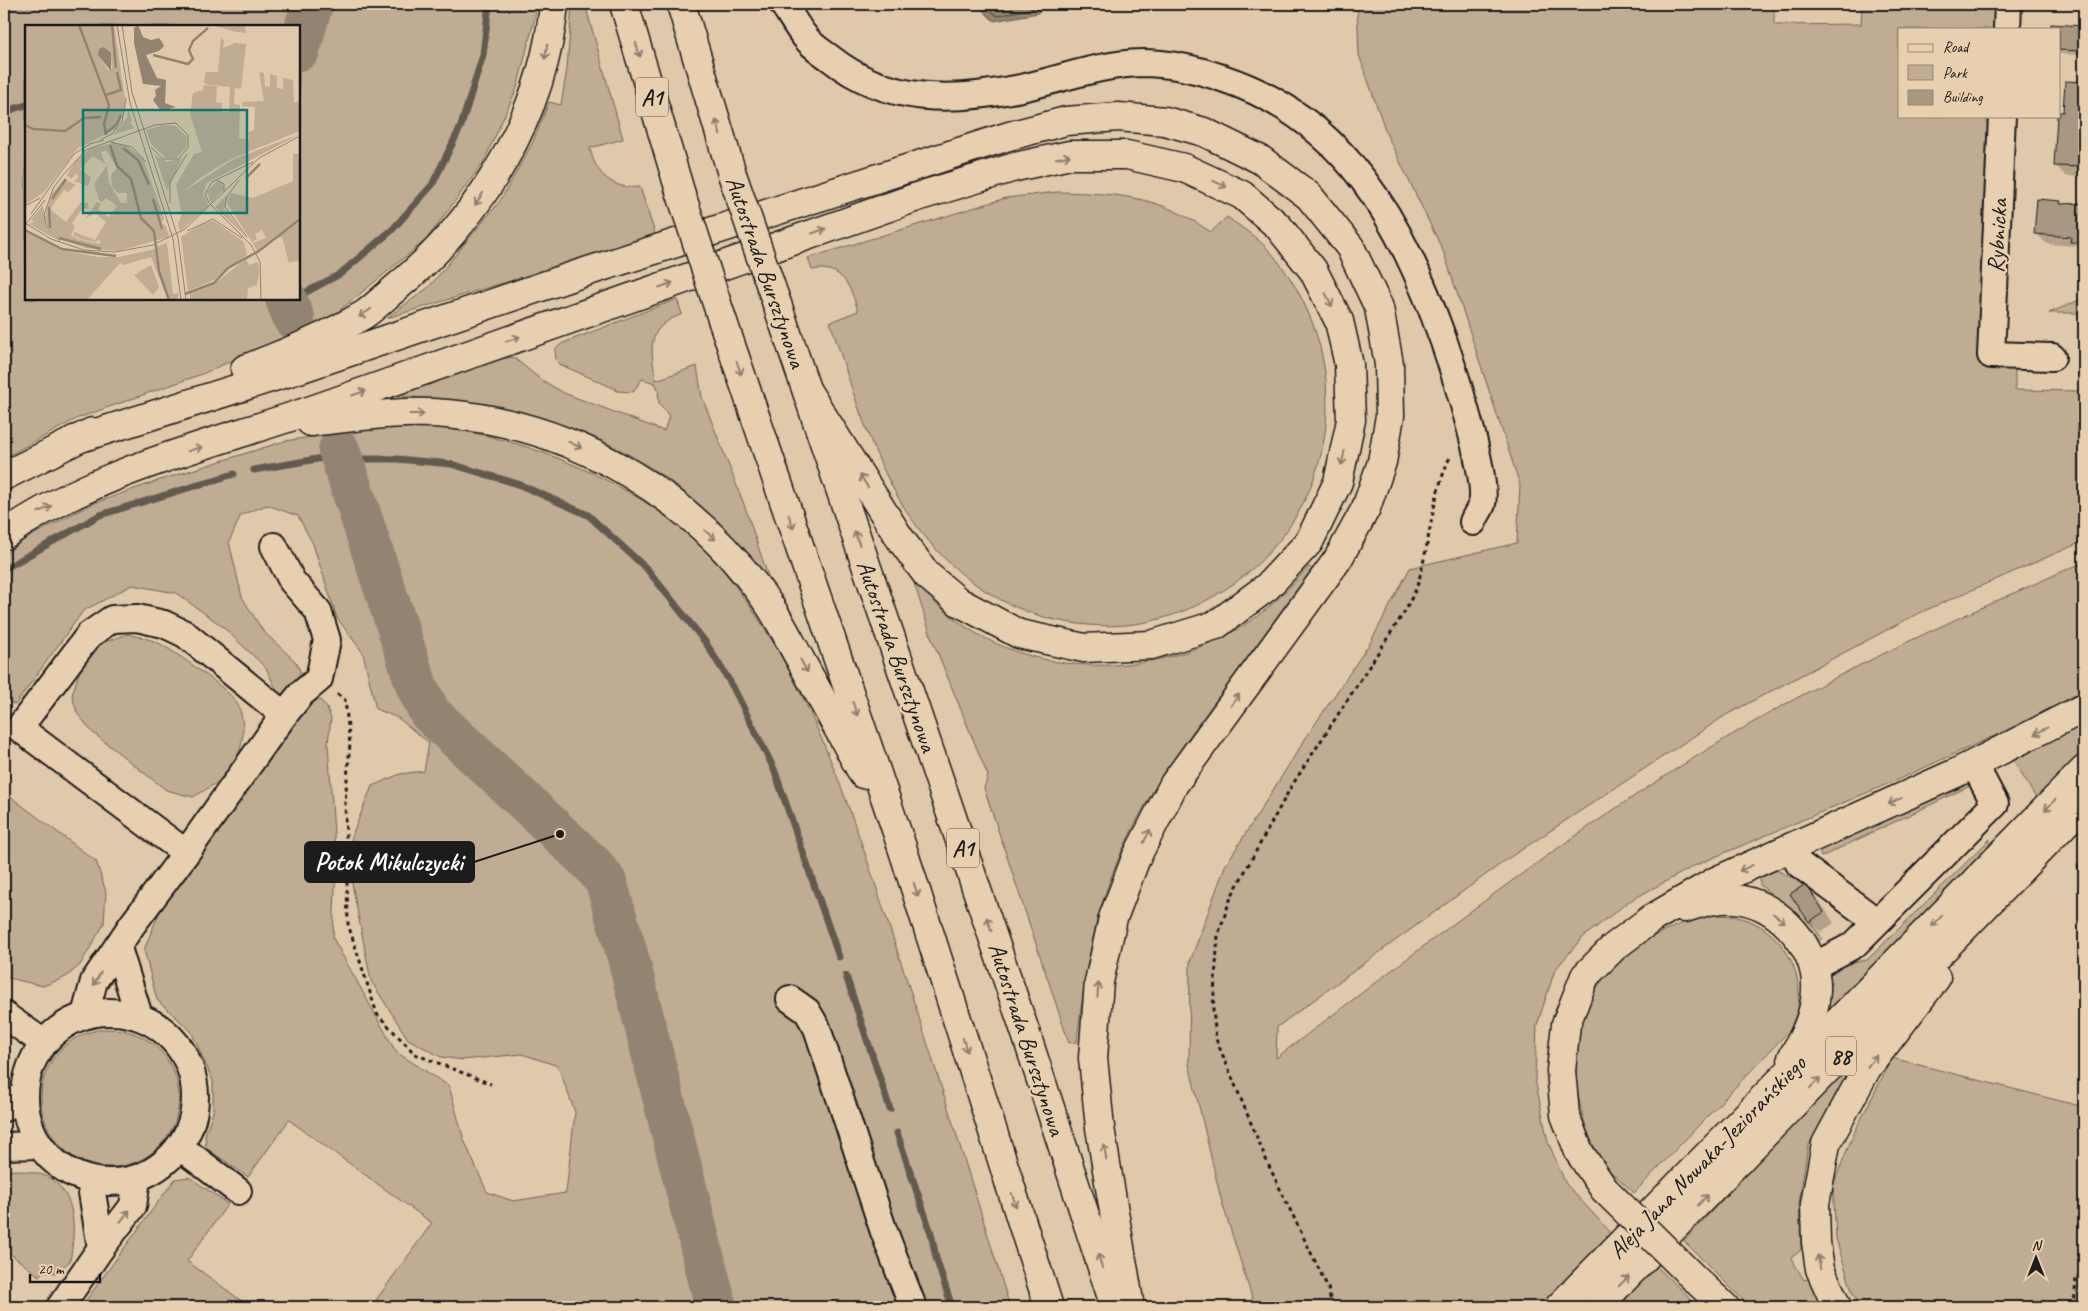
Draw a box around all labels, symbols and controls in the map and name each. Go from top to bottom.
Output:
inset map [25,25,300,300]
legend [1898,28,2060,118]
text: Road [1943,38,1970,57]
one-way arrow [633,42,643,58]
one-way arrow [541,44,551,60]
text: Park [1943,64,1968,83]
road number: A1 [636,77,668,116]
text: Building [1943,88,1983,107]
one-way arrow [712,119,722,135]
one-way arrow [1054,151,1070,161]
street label: Autostrada Bursztynowa [719,172,813,373]
one-way arrow [1212,180,1227,190]
one-way arrow [474,191,484,205]
street label: Rybnicka [1980,197,2014,274]
one-way arrow [811,226,827,236]
one-way arrow [658,280,673,289]
one-way arrow [1324,292,1334,307]
one-way arrow [358,308,372,318]
one-way arrow [504,334,520,343]
one-way arrow [735,359,744,375]
one-way arrow [351,388,367,397]
one-way arrow [408,409,425,419]
one-way arrow [567,441,582,451]
one-way arrow [187,443,203,453]
one-way arrow [1338,450,1347,466]
one-way arrow [859,474,869,488]
one-way arrow [37,504,52,513]
one-way arrow [787,513,796,529]
one-way arrow [703,529,716,541]
one-way arrow [852,531,861,546]
street label: Autostrada Bursztynowa [850,556,944,757]
one-way arrow [799,659,809,673]
one-way arrow [1230,693,1240,707]
one-way arrow [850,700,860,716]
one-way arrow [2034,727,2049,736]
one-way arrow [1888,797,1903,807]
one-way arrow [2044,799,2056,811]
road number: A1 [947,828,979,868]
one-way arrow [1142,829,1152,844]
callout: Potok Mikulczycki [305,842,474,882]
text: Potok Mikulczycki [315,846,466,878]
one-way arrow [1739,863,1754,873]
one-way arrow [911,882,921,898]
one-way arrow [1772,913,1785,924]
one-way arrow [1930,915,1943,927]
one-way arrow [984,916,993,932]
street label: Autostrada Bursztynowa [982,939,1073,1140]
one-way arrow [91,972,101,986]
one-way arrow [1094,983,1103,999]
road number: 88 [1826,1036,1856,1076]
one-way arrow [961,1037,970,1053]
street label: Aleja Jana Nowaka-Jeziorańskiego [1602,1048,1813,1265]
one-way arrow [1867,1055,1878,1068]
one-way arrow [1809,1076,1821,1089]
one-way arrow [1099,1144,1109,1160]
one-way arrow [1010,1192,1020,1208]
one-way arrow [1697,1194,1709,1206]
one-way arrow [120,1210,131,1223]
north arrow [2010,1234,2060,1284]
text: N [2032,1237,2043,1254]
scale bar [30,1251,100,1283]
one-way arrow [1095,1253,1105,1269]
one-way arrow [1814,1255,1824,1271]
text: 20 m [38,1260,65,1279]
one-way arrow [1617,1276,1629,1288]

